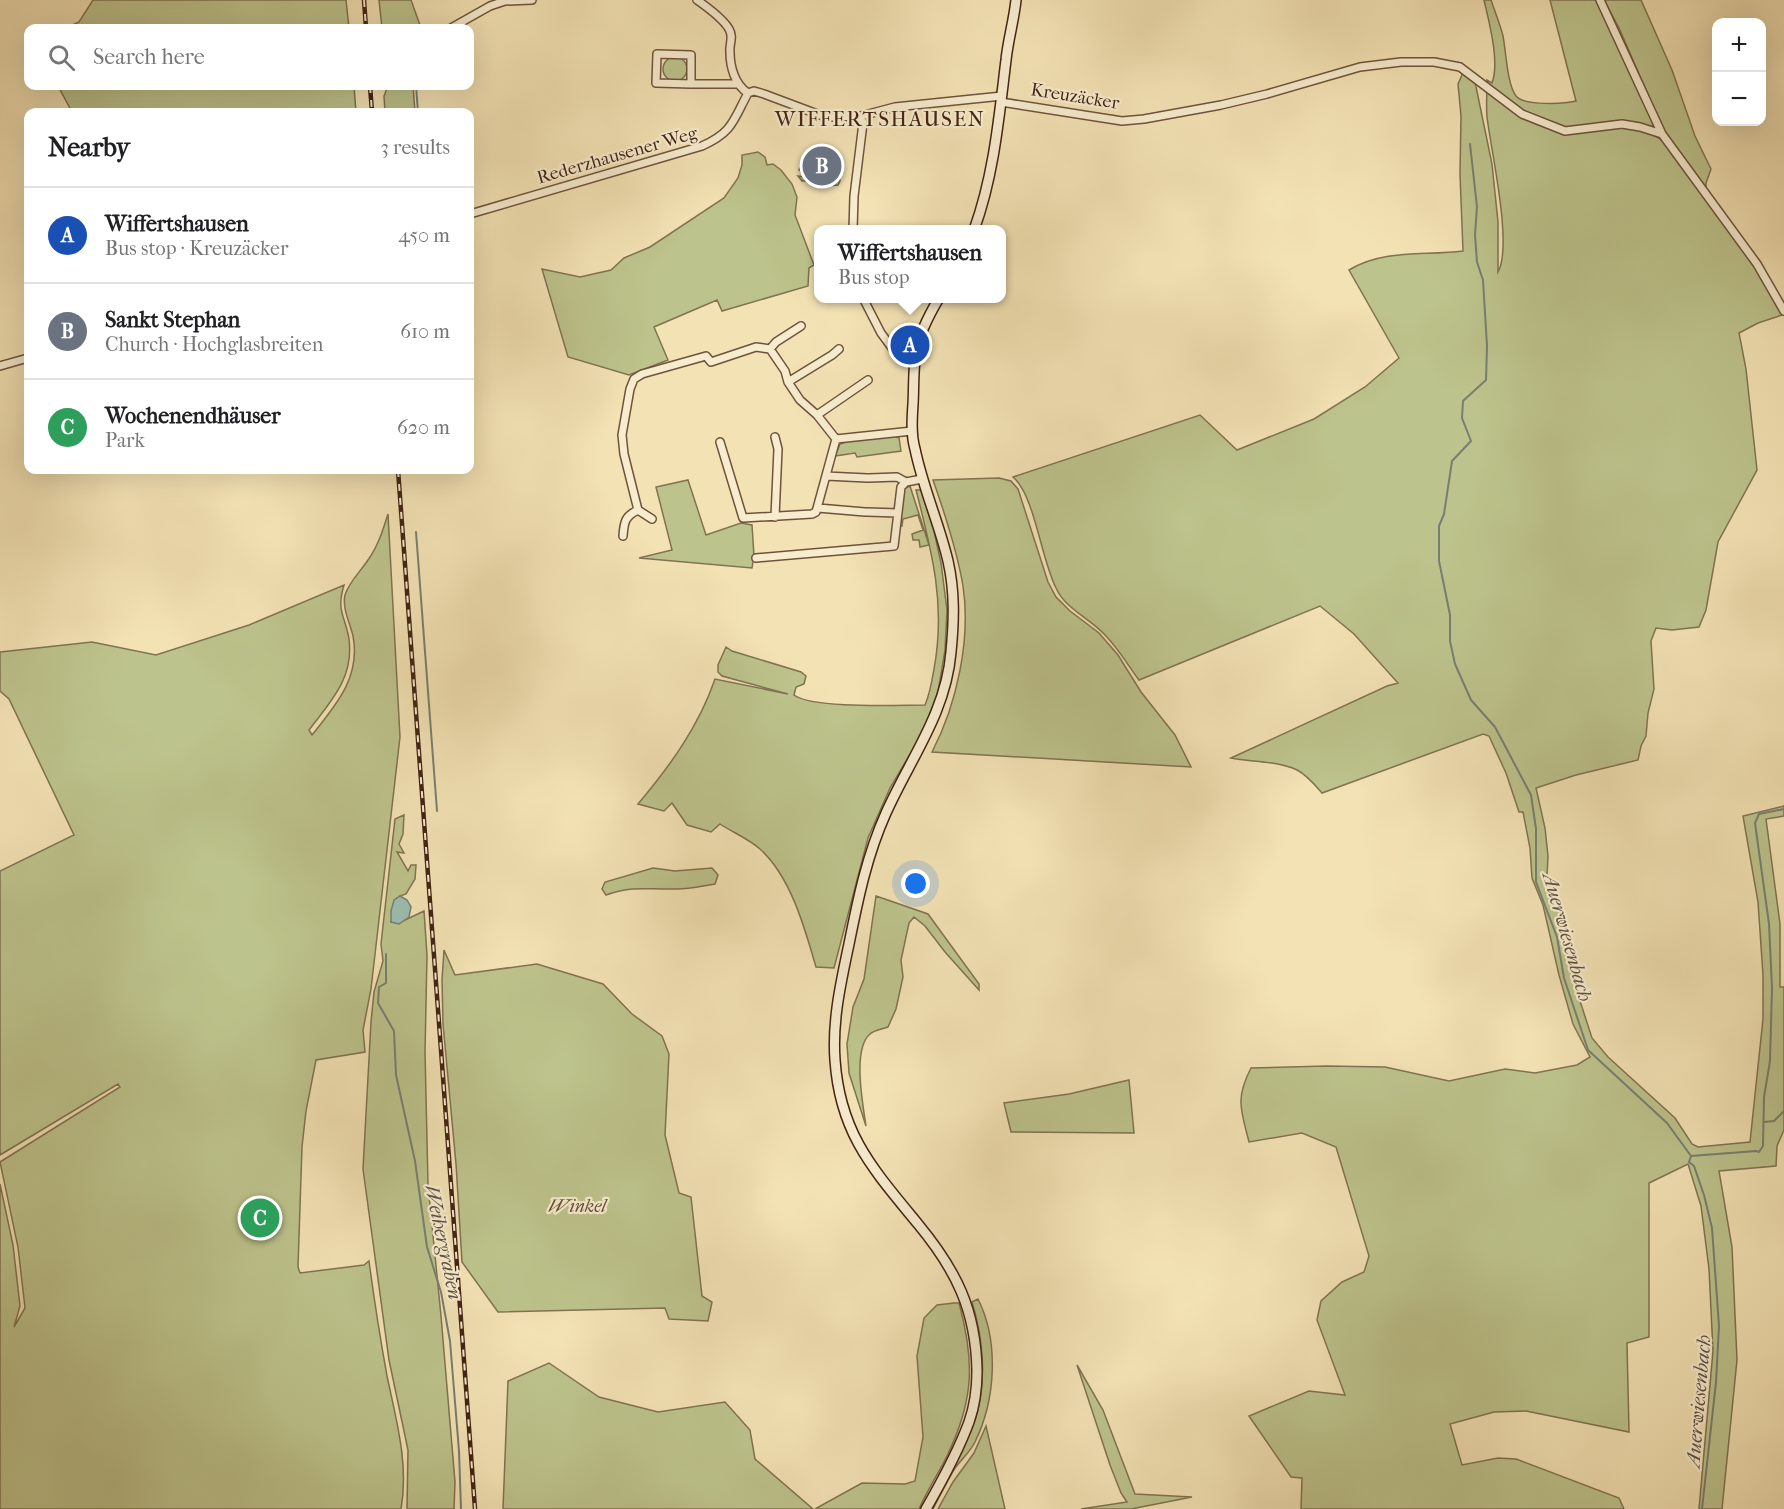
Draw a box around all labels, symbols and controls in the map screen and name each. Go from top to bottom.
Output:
map controls [1712,18,1766,126]
button: + [1712,18,1766,72]
search box [24,24,474,90]
icon: search [45,41,78,74]
text: Search here [93,44,205,70]
button: − [1712,72,1766,126]
street label: Kreuzäcker [1029,79,1121,114]
district label: WIFFERTSHAUSEN [774,107,985,131]
street label: Rederzhausener Weg [534,122,700,188]
text: Nearby [48,132,130,163]
text: 3 results [381,136,450,159]
pin: B [802,144,842,188]
text: Wiffertshausen [105,211,249,237]
text: A [61,224,74,247]
text: 450 m [398,224,450,247]
popup [814,225,1006,303]
text: Bus stop · Kreuzäcker [105,237,288,260]
text: Wiffertshausen [838,240,982,266]
text: Bus stop [838,266,910,289]
text: Sankt Stephan [105,307,240,333]
text: B [61,320,74,343]
text: 610 m [400,320,450,343]
pin: A [890,322,930,368]
text: Church · Hochglasbreiten [105,333,323,356]
text: Wochenendhäuser [105,403,280,429]
text: C [61,416,74,439]
text: 620 m [397,416,450,439]
text: Park [105,429,145,452]
water label: Auerwiesenbach [1537,867,1597,1004]
your location [901,869,930,898]
water label: Weihergraben [420,1183,467,1302]
pin: C [240,1196,280,1240]
park label: Winkel [548,1196,608,1217]
water label: Auerwiesenbach [1681,1334,1716,1471]

